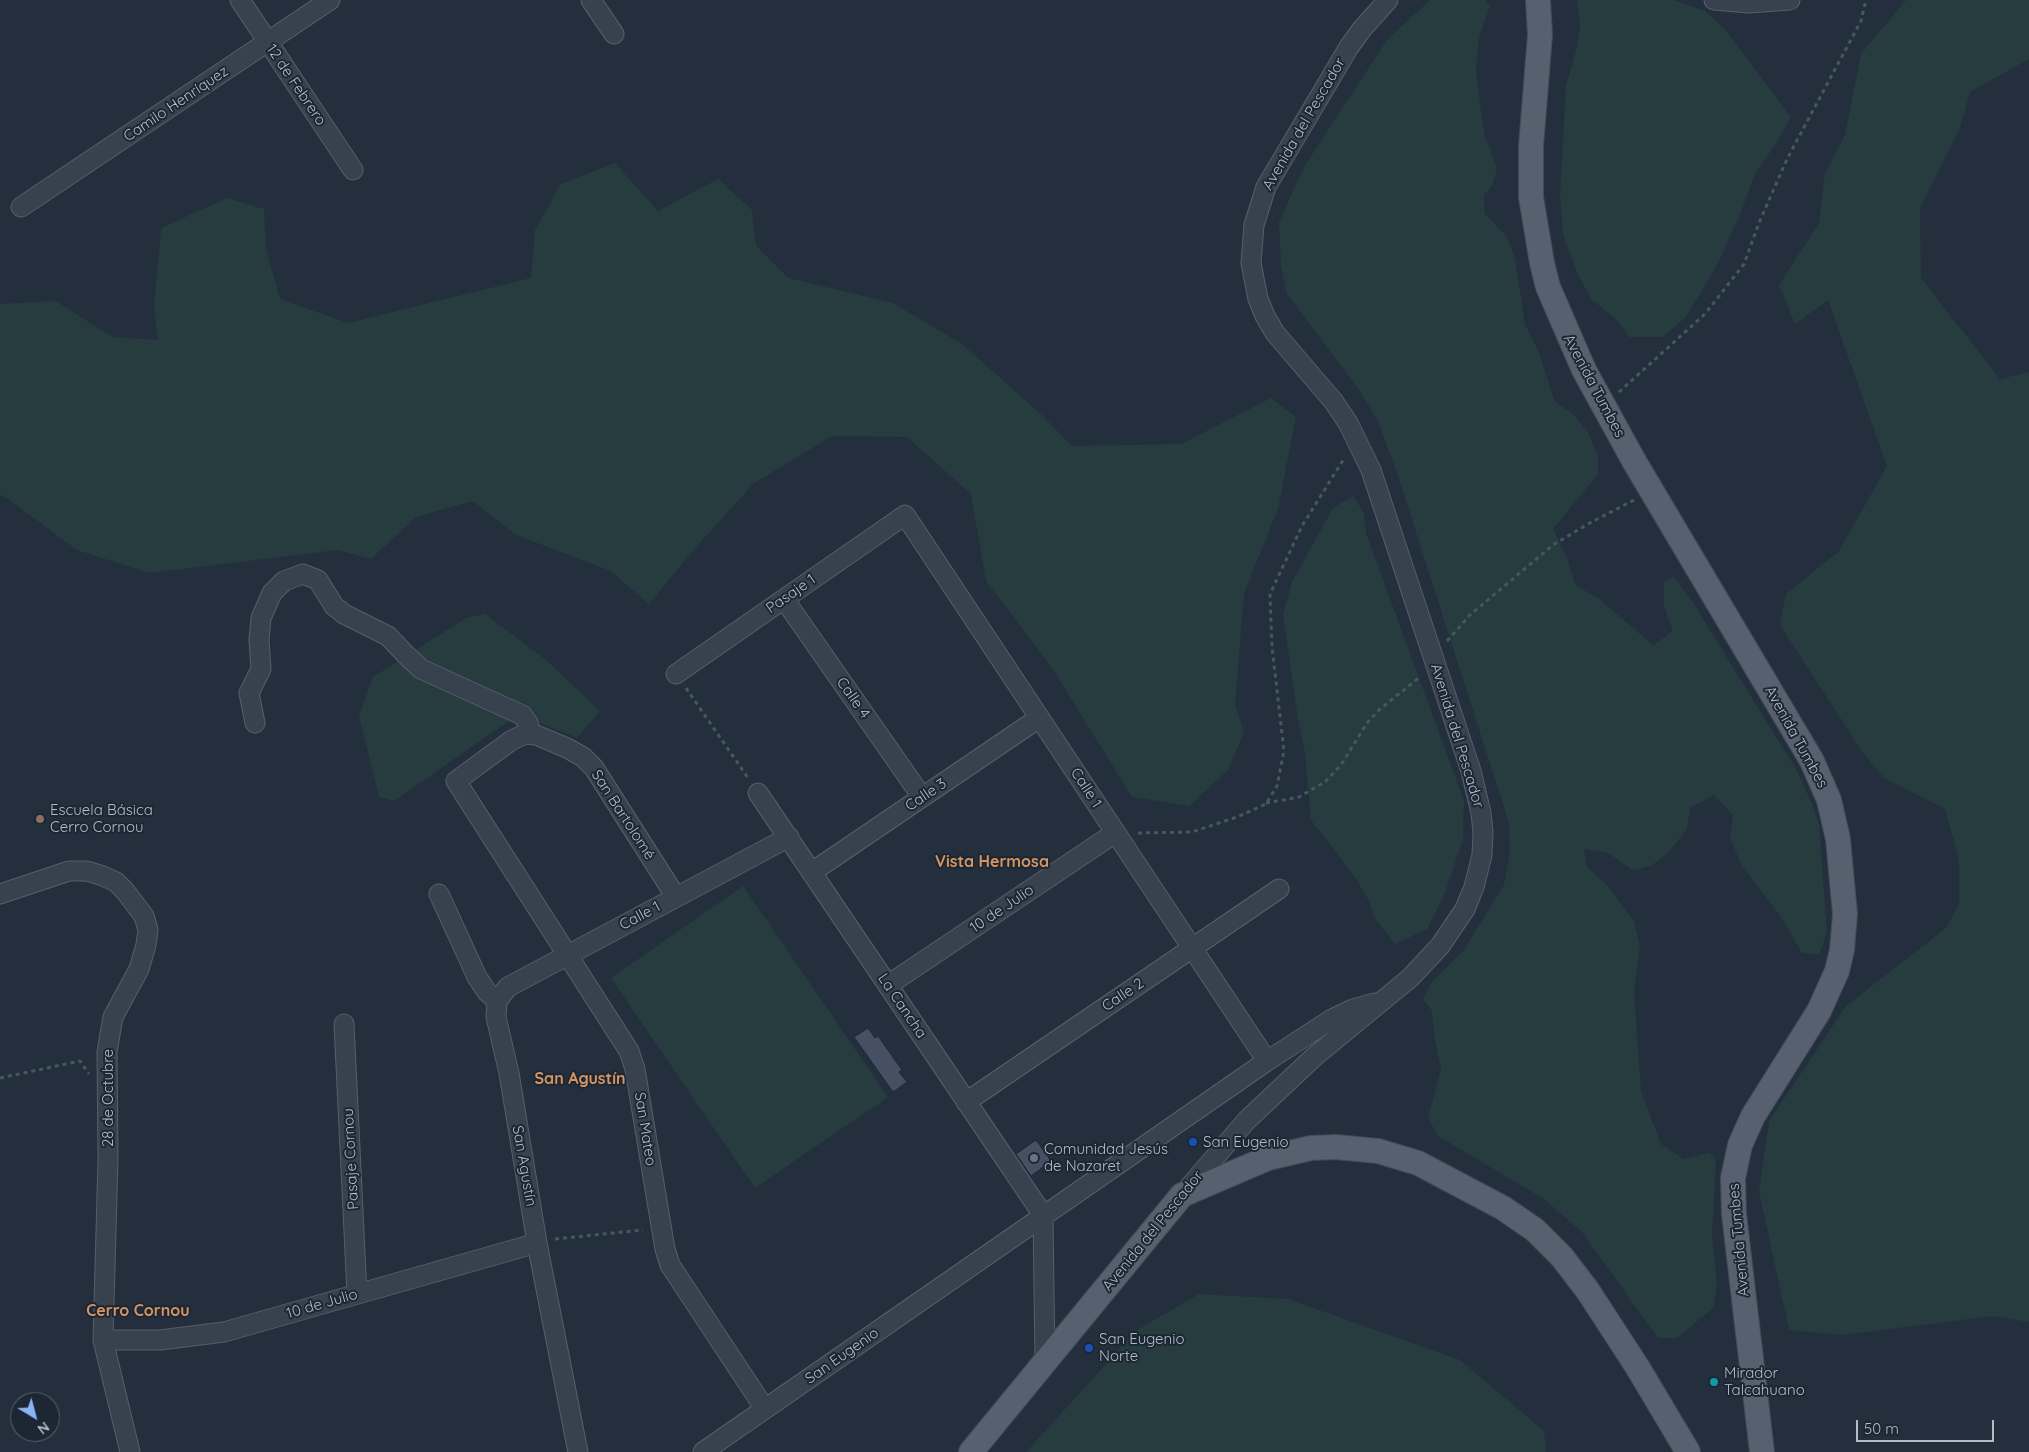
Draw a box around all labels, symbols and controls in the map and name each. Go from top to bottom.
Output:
street label: 12 de Febrero [262,41,330,129]
street label: Avenida del Pescador [1259,55,1349,193]
street label: Camilo Henríquez [120,62,232,146]
street label: Avenida Tumbes [1559,332,1629,440]
street label: Pasaje 1 [763,570,819,618]
street label: Avenida del Pescador [1426,662,1488,810]
street label: Calle 4 [832,674,874,722]
street label: Avenida Tumbes [1761,683,1831,791]
street label: Calle 1 [1067,765,1105,811]
street label: San Bartolomé [587,767,659,863]
street label: Calle 3 [902,775,950,815]
place label: Escuela Básica Cerro Cornou [50,801,153,836]
marker: Escuela Básica Cerro Cornou [34,813,46,825]
district label: Vista Hermosa [935,852,1049,872]
street label: 10 de Julio [967,881,1037,937]
street label: Calle 1 [616,898,664,934]
street label: La Cancha [874,970,930,1042]
street label: Calle 2 [1099,975,1147,1015]
street label: 28 de Octubre [99,1049,117,1147]
district label: San Agustín [535,1069,625,1089]
street label: San Mateo [630,1091,660,1167]
street label: Pasaje Cornou [339,1108,363,1210]
street label: San Agustín [508,1124,540,1208]
place label: San Eugenio [1203,1133,1289,1151]
marker: San Eugenio [1187,1136,1199,1148]
place label: Comunidad Jesús de Nazaret [1044,1140,1168,1175]
marker: Comunidad Jesús de Nazaret [1028,1152,1040,1164]
street label: Avenida del Pescador [1099,1167,1207,1295]
street label: Avenida Tumbes [1725,1183,1753,1297]
street label: 10 de Julio [284,1285,360,1323]
district label: Cerro Cornou [86,1301,190,1321]
street label: San Eugenio [802,1324,882,1388]
place label: San Eugenio Norte [1099,1330,1185,1365]
marker: San Eugenio Norte [1083,1342,1095,1354]
place label: Mirador Talcahuano [1724,1364,1805,1399]
marker: Mirador Talcahuano [1708,1376,1720,1388]
north arrow [10,1392,60,1442]
scale bar [1859,1410,1996,1442]
text: N [34,1418,53,1438]
text: 50 m [1864,1419,1899,1438]

